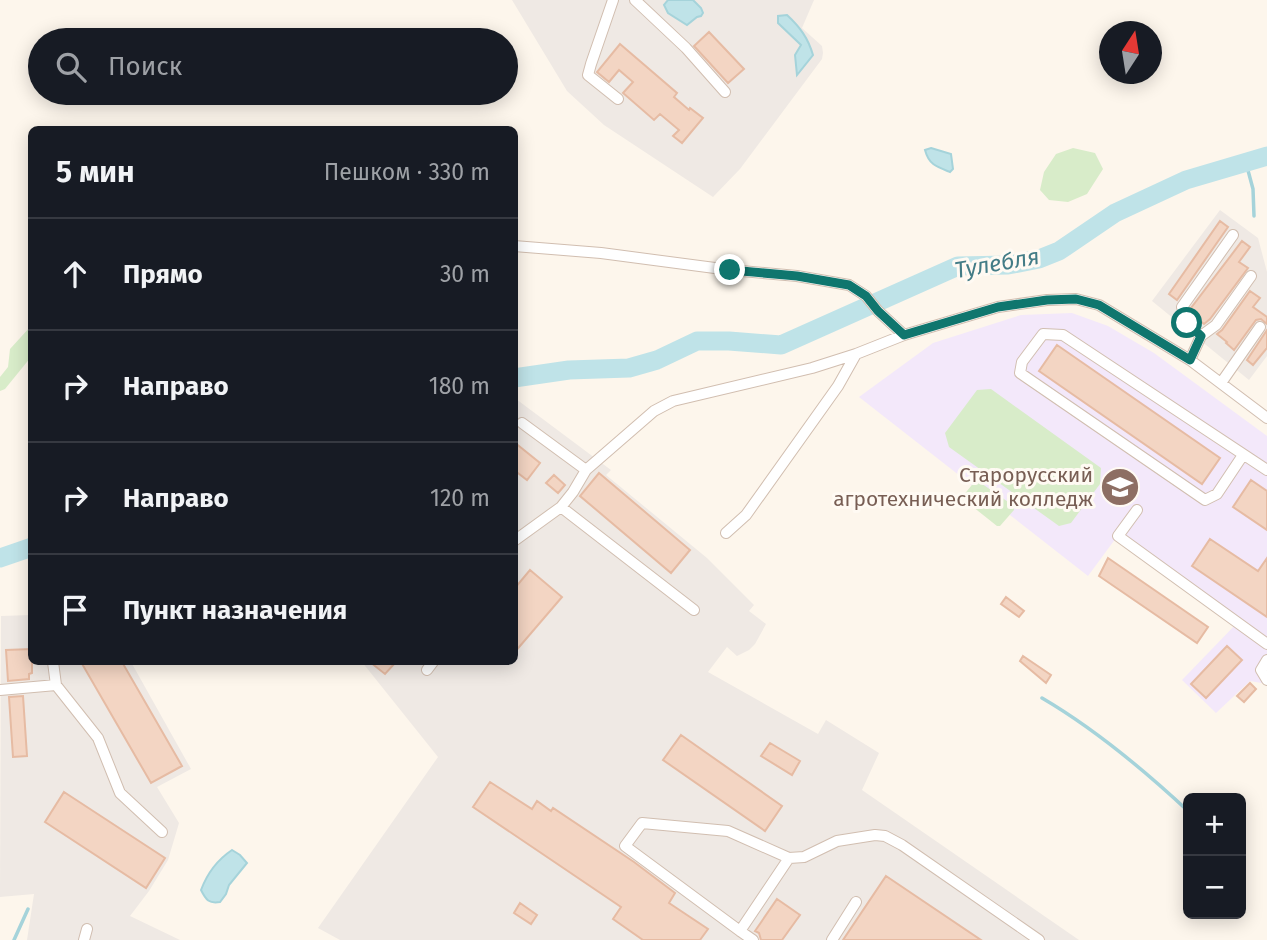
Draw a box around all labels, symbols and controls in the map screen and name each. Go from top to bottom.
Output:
north arrow [1099,21,1162,84]
search box [28,28,518,105]
icon: search [52,48,90,86]
text: Поиск [108,51,182,82]
text: 5 мин [56,154,135,190]
text: Пешком · 330 m [324,158,490,186]
water label: Тулебля [952,242,1042,284]
route end [714,254,745,285]
icon: ahead [56,255,94,293]
text: Прямо [123,259,203,290]
text: 30 m [440,260,490,288]
route start [1171,307,1202,338]
icon: right [56,367,94,405]
text: Направо [123,371,229,402]
text: 180 m [429,372,490,400]
place label: Старорусский агротехнический колледж [833,462,1093,512]
school or university icon: Старорусский агротехнический колледж [1099,466,1141,508]
icon: right [56,479,94,517]
text: Направо [123,483,229,514]
text: 120 m [430,484,490,512]
icon: arrive [56,591,94,629]
text: Пункт назначения [123,595,347,626]
map controls [1183,793,1246,919]
button: + [1183,793,1246,856]
button: − [1183,856,1246,919]

